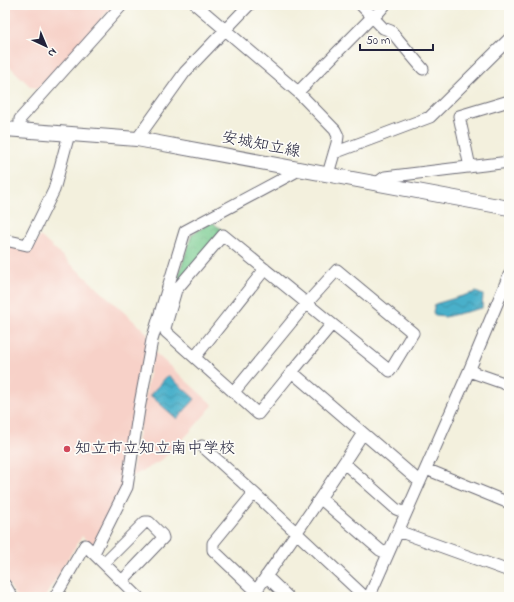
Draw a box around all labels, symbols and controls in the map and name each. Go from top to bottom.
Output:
north arrow [26,26,66,66]
scale bar [360,26,433,52]
text: 50 m [366,32,390,50]
text: N [44,44,60,61]
street label: 安城知立線 [219,126,303,164]
place label: 知立市立知立南中学校 [75,437,235,461]
marker: 知立市立知立南中学校 [62,444,72,454]

